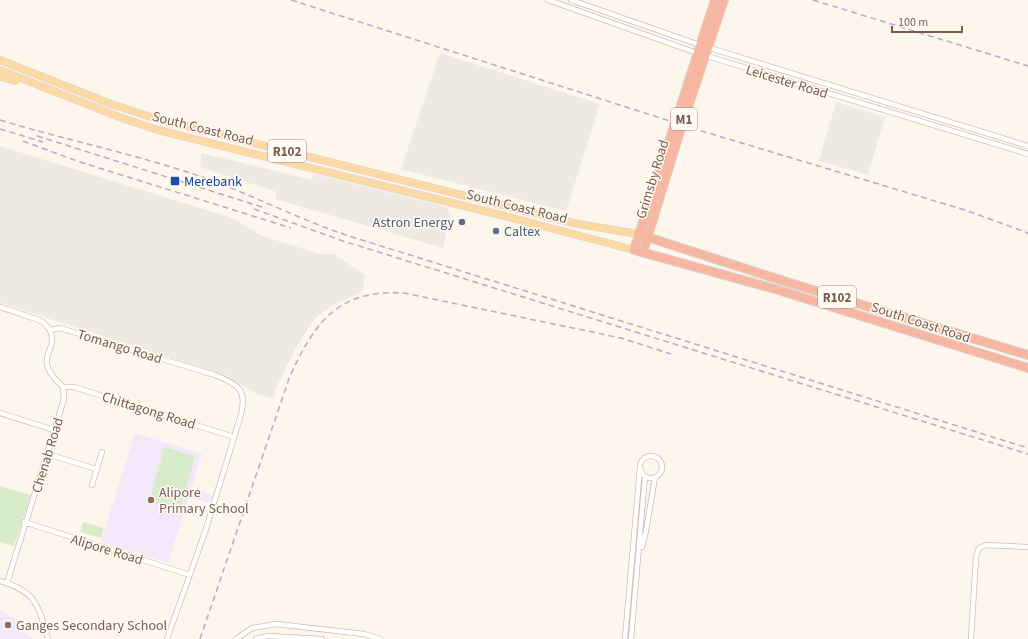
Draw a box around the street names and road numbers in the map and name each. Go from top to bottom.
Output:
street label: Leicester Road [743,60,830,104]
street label: South Coast Road [150,107,255,151]
road number: M1 [671,108,697,130]
street label: Grimsby Road [631,137,674,221]
road number: R102 [268,140,306,162]
street label: South Coast Road [464,185,569,229]
road number: R102 [818,286,856,308]
street label: South Coast Road [868,297,973,348]
street label: Tomango Road [75,325,165,369]
street label: Chittagong Road [99,387,198,435]
street label: Chenab Road [27,415,69,495]
street label: Alipore Road [68,530,145,570]

